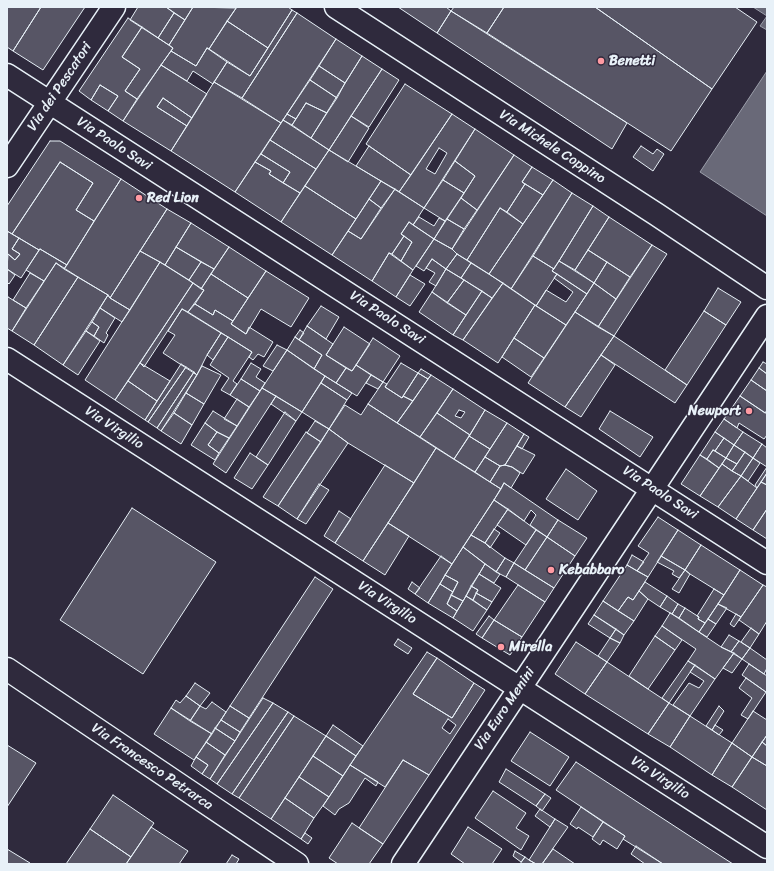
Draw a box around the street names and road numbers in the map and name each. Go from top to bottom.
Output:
street label: Via dei Pescatori [24,40,96,134]
street label: Via Michele Coppino [496,106,608,188]
street label: Via Paolo Savi [73,113,155,175]
street label: Via Paolo Savi [346,287,428,349]
street label: Via Virgilio [81,403,147,453]
street label: Via Paolo Savi [619,462,701,524]
street label: Via Virgilio [354,578,420,628]
street label: Via Euro Menini [471,664,539,754]
street label: Via Francesco Petrarca [88,720,216,814]
street label: Via Virgilio [627,753,693,803]

